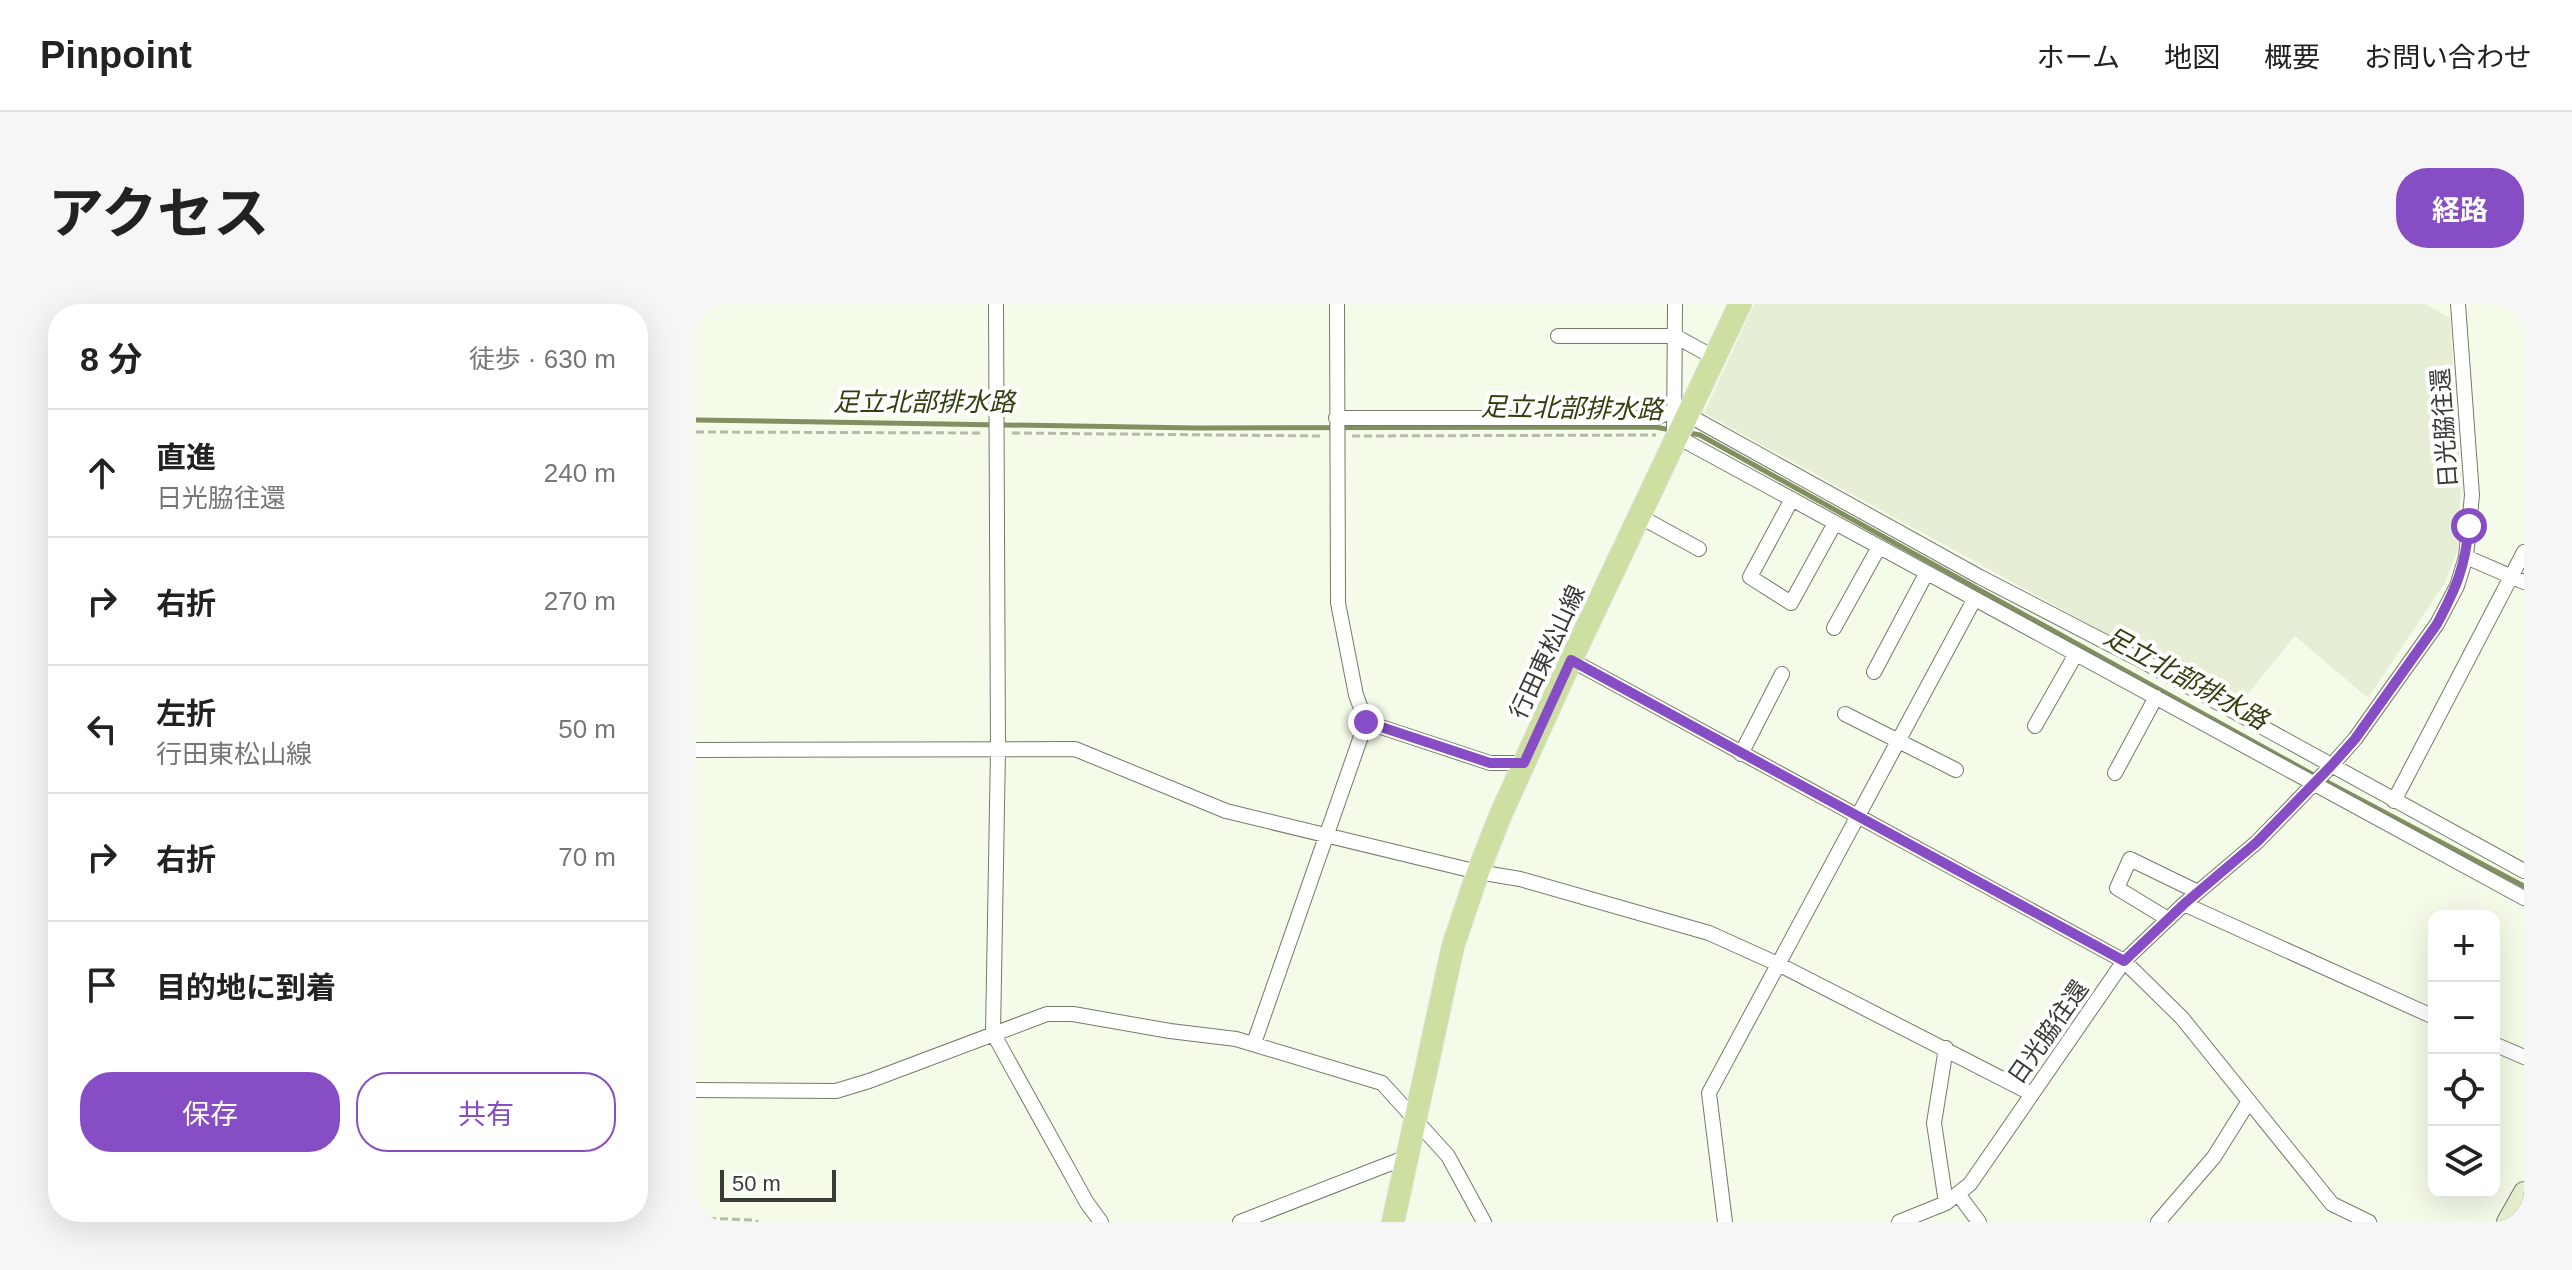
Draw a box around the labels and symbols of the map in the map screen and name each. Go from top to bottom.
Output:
street label: 日光脇往還 [2426,367,2462,489]
water label: 足立北部排水路 [833,387,1017,417]
water label: 足立北部排水路 [1481,391,1665,425]
route start [2451,508,2487,544]
street label: 行田東松山線 [1504,581,1590,723]
water label: 足立北部排水路 [2099,621,2275,736]
route end [1348,704,1384,740]
street label: 日光脇往還 [2003,975,2093,1089]
scale bar [720,1166,836,1202]

